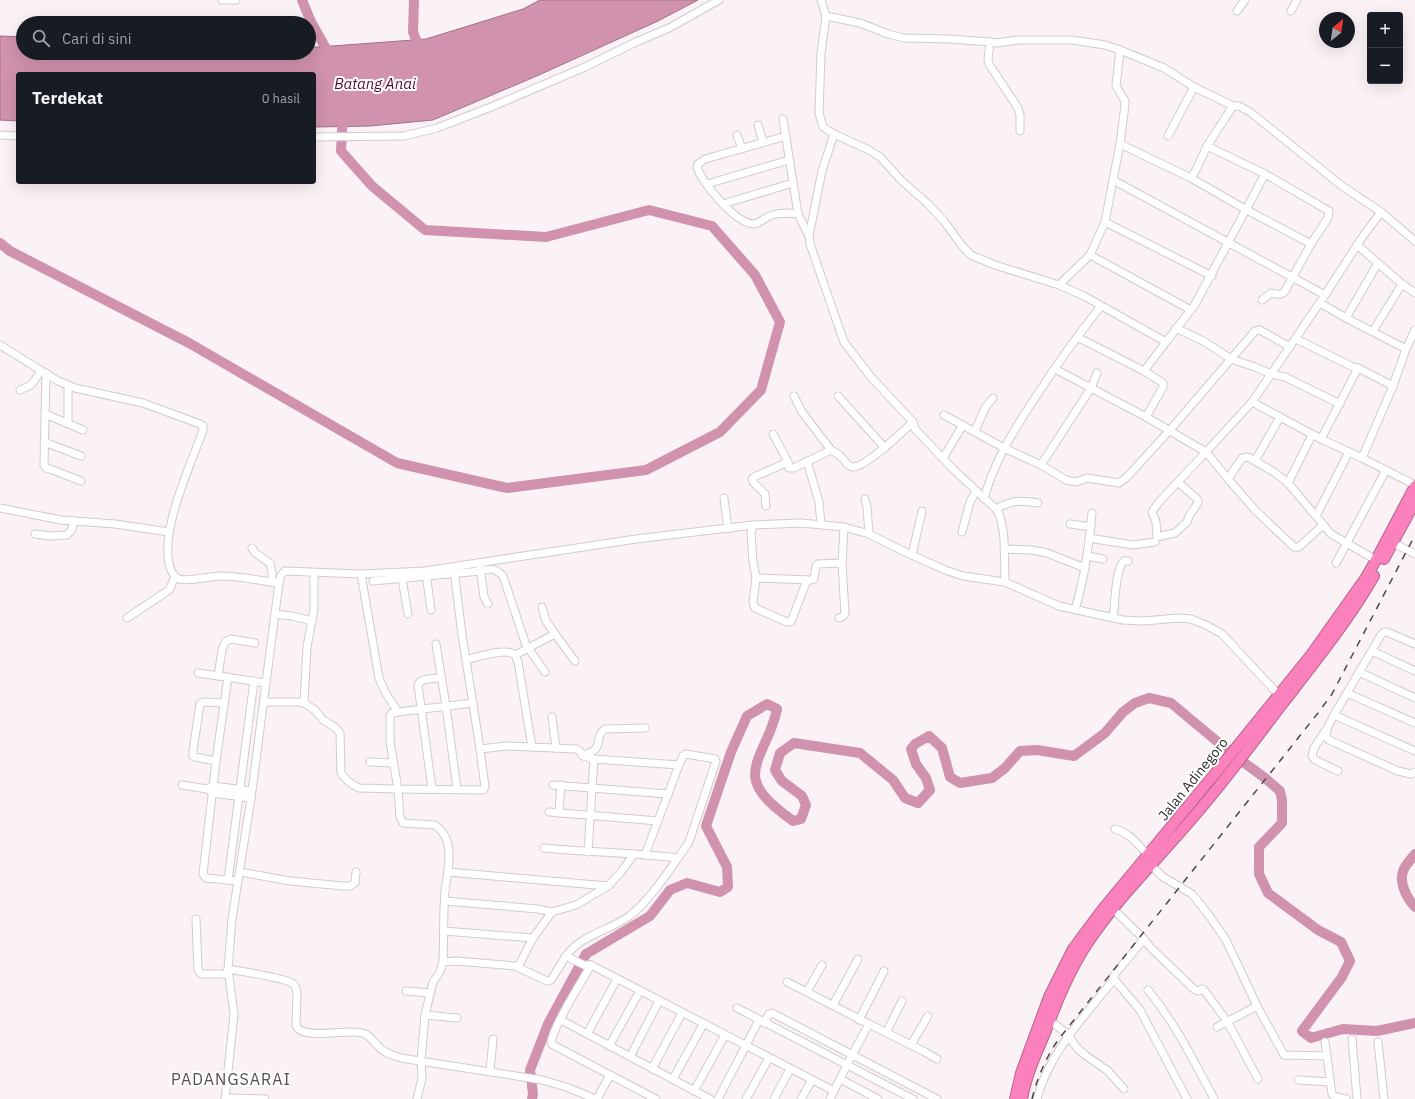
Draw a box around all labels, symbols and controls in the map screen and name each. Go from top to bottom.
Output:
north arrow [1319,12,1355,48]
map controls [1367,12,1403,84]
button: + [1367,12,1403,48]
search box [16,16,316,60]
icon: search [30,27,52,49]
text: Cari di sini [62,29,131,48]
button: − [1367,48,1403,84]
water label: Batang Anai [334,74,416,93]
text: Terdekat [32,87,103,109]
text: 0 hasil [262,90,300,107]
street label: Jalan Adinegoro [1154,734,1232,824]
district label: PADANGSARAI [171,1069,291,1089]

